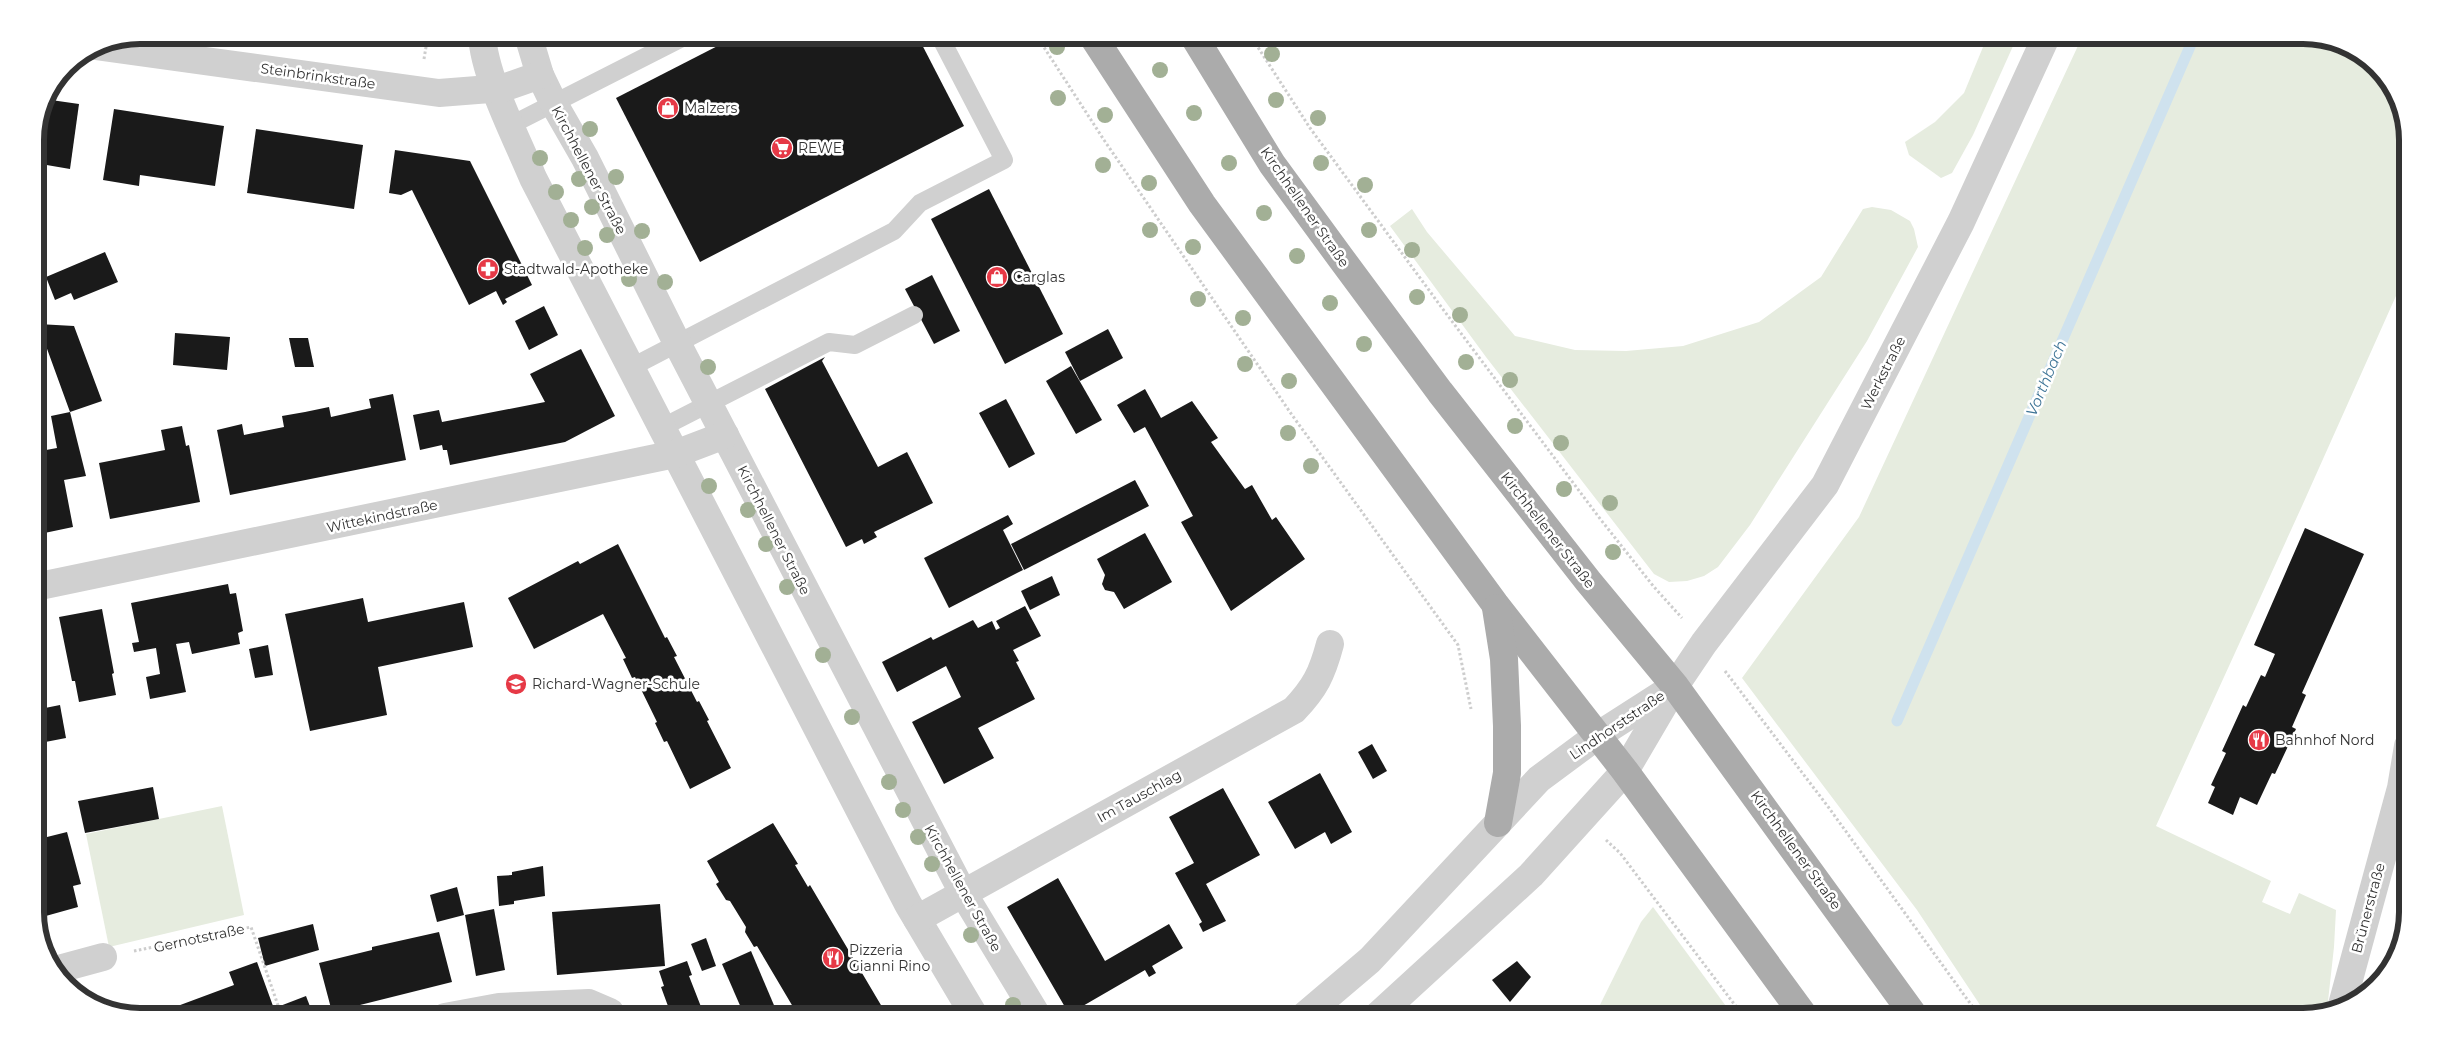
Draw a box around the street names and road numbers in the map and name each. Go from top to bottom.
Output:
street label: Steinbrinkstraße [259,59,377,93]
street label: Kirchhellener Straße [548,103,630,237]
street label: Kirchhellener Straße [1257,143,1353,271]
street label: Werkstraße [1857,333,1909,413]
street label: Kirchhellener Straße [734,462,814,598]
street label: Kirchhellener Straße [1497,468,1599,592]
street label: Wittekindstraße [325,495,439,537]
street label: Lindhorststraße [1566,687,1668,763]
street label: Im Tauschlag [1094,765,1184,827]
street label: Kirchhellener Straße [1747,787,1845,913]
street label: Kirchhellener Straße [920,821,1006,955]
street label: Brünerstraße [2347,861,2389,955]
street label: Gernotstraße [152,920,246,956]

